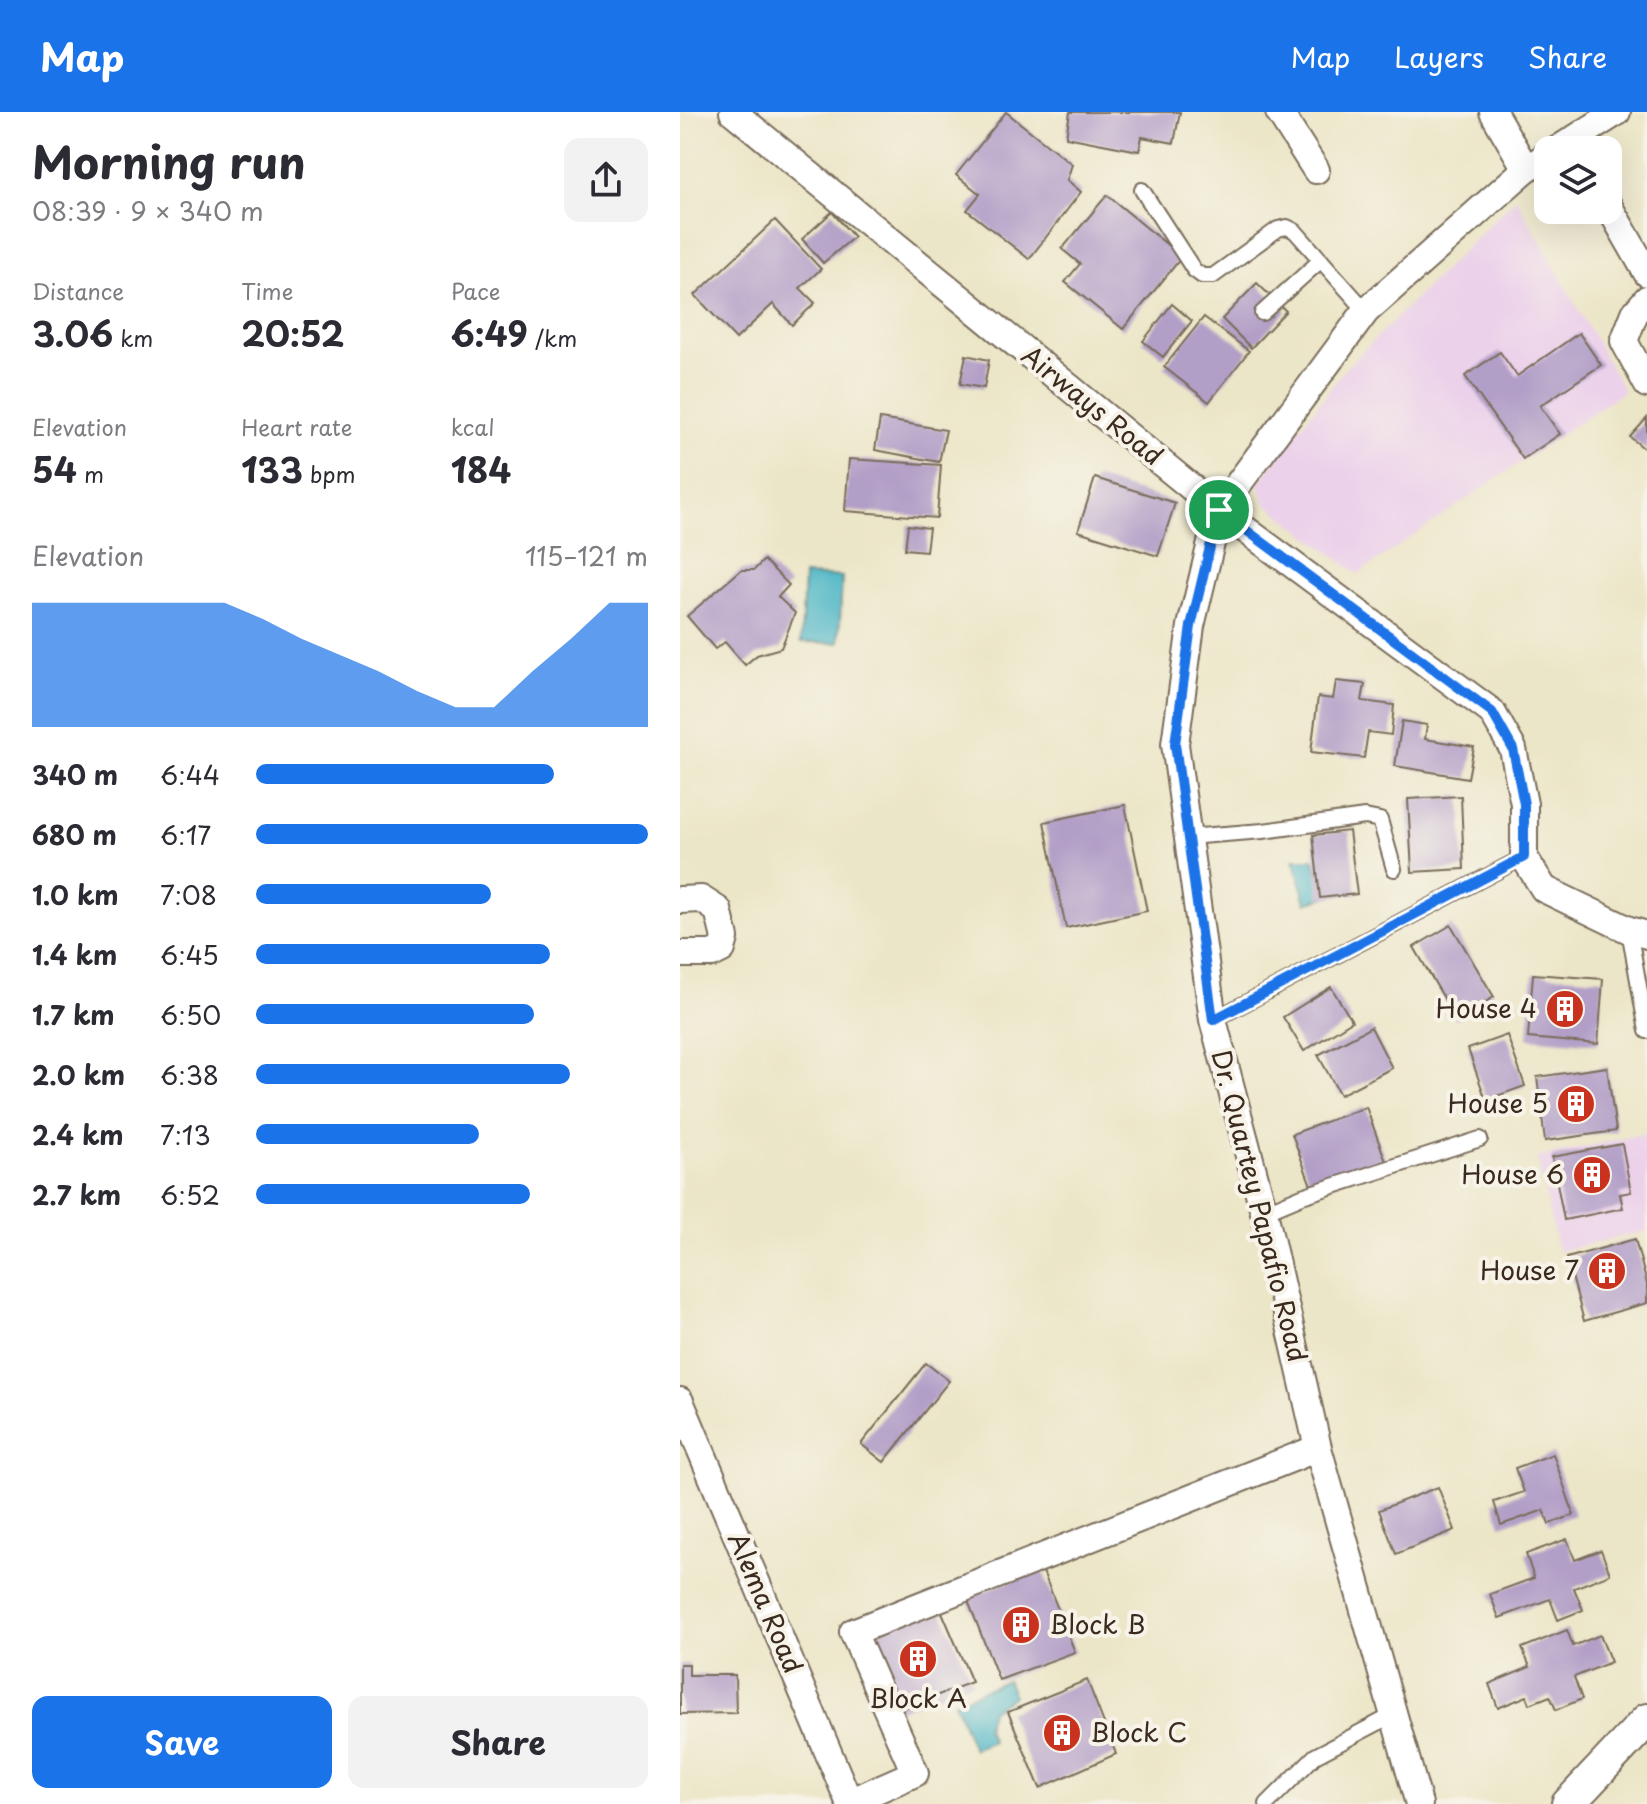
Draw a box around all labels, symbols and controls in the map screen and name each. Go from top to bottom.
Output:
text: Map [40,28,124,85]
text: Map [1290,35,1350,78]
text: Layers [1394,35,1484,78]
text: Share [1528,35,1607,78]
text: Morning run [32,128,306,194]
map controls [1534,136,1622,224]
button: layers [1534,136,1622,224]
button: share [564,138,648,222]
text: 08:39 · 9 × 340 m [32,191,264,230]
text: Distance [32,274,124,307]
text: Time [241,274,293,307]
text: Pace [451,274,500,307]
text: 3.06 [32,307,113,359]
text: 20:52 [241,307,344,359]
text: 6:49 [451,307,528,359]
text: km [113,321,153,354]
text: /km [528,321,577,354]
street label: Airways Road [1014,336,1172,474]
text: Elevation [32,410,127,443]
text: Heart rate [241,410,352,443]
text: kcal [451,410,495,443]
text: 54 [32,443,77,495]
text: 133 [241,443,303,495]
text: 184 [451,443,511,495]
text: m [77,457,104,490]
text: bpm [303,457,356,490]
pin [1185,476,1253,544]
icon: arrive [1197,488,1241,532]
text: Elevation [32,536,144,575]
text: 115–121 m [525,536,648,575]
text: 340 m [32,755,118,794]
text: 6:44 [160,755,220,794]
text: 680 m [32,815,117,854]
text: 6:17 [160,815,211,854]
text: 1.0 km [32,875,119,914]
text: 7:08 [160,875,217,914]
text: 1.4 km [32,935,117,974]
text: 6:45 [160,935,219,974]
place label: House 4 [1436,988,1537,1027]
building icon: House 4 [1544,988,1586,1030]
text: 1.7 km [32,995,115,1034]
text: 6:50 [160,995,221,1034]
street label: Dr. Quartey Papafio Road [1203,1045,1318,1366]
text: 2.0 km [32,1055,125,1094]
text: 6:38 [160,1055,219,1094]
place label: House 5 [1448,1083,1548,1122]
building icon: House 5 [1555,1083,1597,1125]
text: 2.4 km [32,1115,124,1154]
text: 7:13 [160,1115,211,1154]
place label: House 6 [1461,1154,1564,1193]
building icon: House 6 [1571,1154,1613,1196]
text: 2.7 km [32,1175,121,1214]
text: 6:52 [160,1175,220,1214]
place label: House 7 [1480,1250,1579,1289]
building icon: House 7 [1586,1250,1628,1292]
street label: Alema Road [719,1526,814,1679]
building icon: Block B [1000,1604,1042,1646]
place label: Block B [1049,1604,1146,1643]
building icon: Block A [897,1638,939,1680]
place label: Block A [869,1678,967,1717]
button: Save [32,1696,332,1788]
button: Share [348,1696,648,1788]
building icon: Block C [1041,1712,1083,1754]
place label: Block C [1090,1712,1187,1751]

